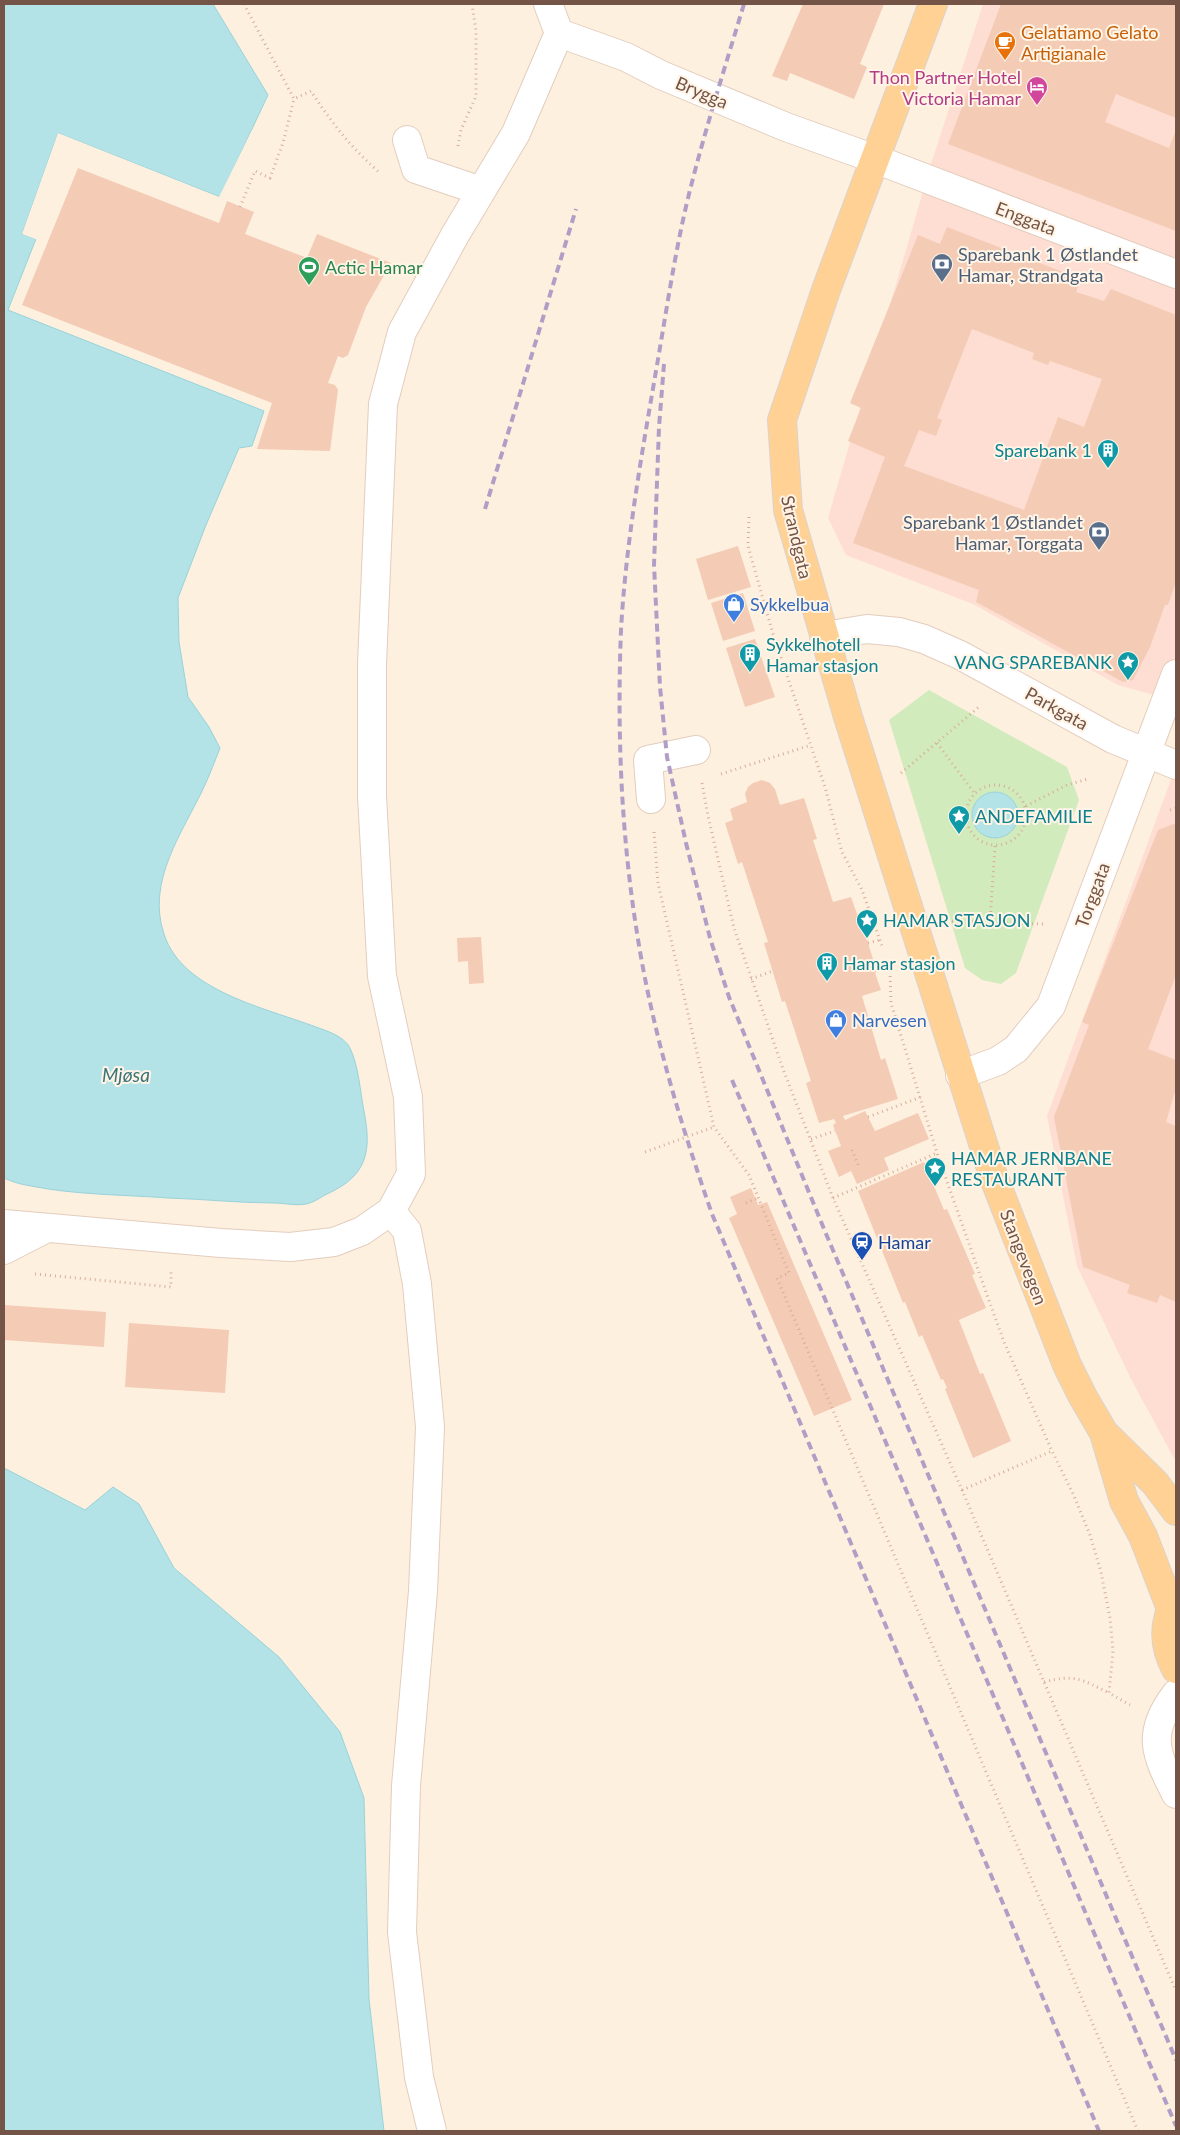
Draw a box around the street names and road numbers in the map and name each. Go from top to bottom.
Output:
street label: Brygga [673,71,731,113]
street label: Enggata [993,196,1059,240]
street label: Strandgata [777,493,817,581]
street label: Parkgata [1022,682,1092,734]
street label: Torggata [1070,859,1114,931]
street label: Stangevegen [996,1206,1052,1308]

